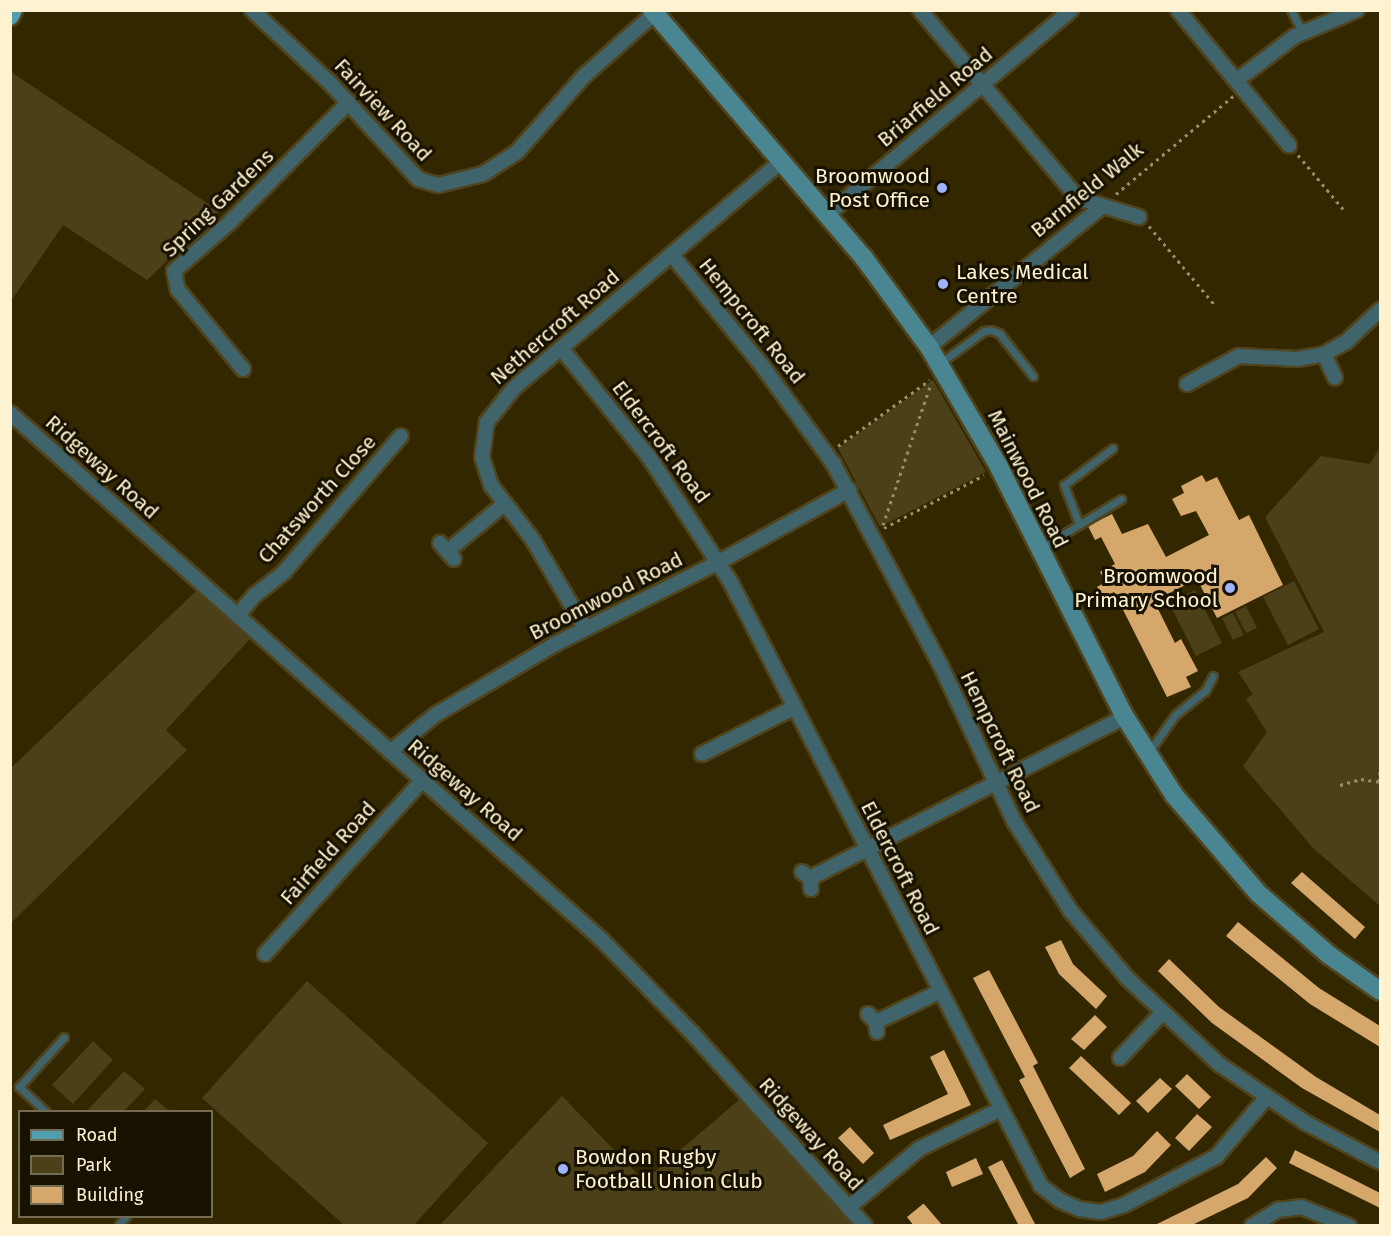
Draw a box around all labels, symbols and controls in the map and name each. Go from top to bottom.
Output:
street label: Briarfield Road [872,42,998,152]
street label: Fairview Road [329,53,437,167]
street label: Barnfield Walk [1026,137,1148,243]
street label: Spring Gardens [157,144,279,262]
place label: Broomwood Post Office [815,163,930,213]
marker: Broomwood Post Office [935,181,949,195]
street label: Hempcroft Road [694,253,810,389]
place label: Lakes Medical Centre [956,259,1089,309]
street label: Nethercroft Road [485,264,625,390]
marker: Lakes Medical Centre [934,275,952,293]
street label: Eldercroft Road [607,376,715,508]
street label: Mainwood Road [982,406,1074,552]
street label: Ridgeway Road [40,410,164,524]
street label: Chatsworth Close [253,429,381,569]
street label: Broomwood Road [525,546,687,646]
place label: Broomwood Primary School [1074,563,1218,613]
marker: Broomwood Primary School [1223,581,1237,595]
street label: Hempcroft Road [955,667,1045,817]
street label: Ridgeway Road [403,733,527,847]
street label: Fairfield Road [275,796,381,910]
street label: Eldercroft Road [855,797,945,939]
street label: Ridgeway Road [754,1072,868,1196]
legend [18,1110,213,1218]
text: Road [76,1124,118,1146]
place label: Bowdon Rugby Football Union Club [575,1144,763,1194]
text: Park [76,1154,111,1176]
marker: Bowdon Rugby Football Union Club [556,1162,570,1176]
text: Building [76,1184,143,1206]

